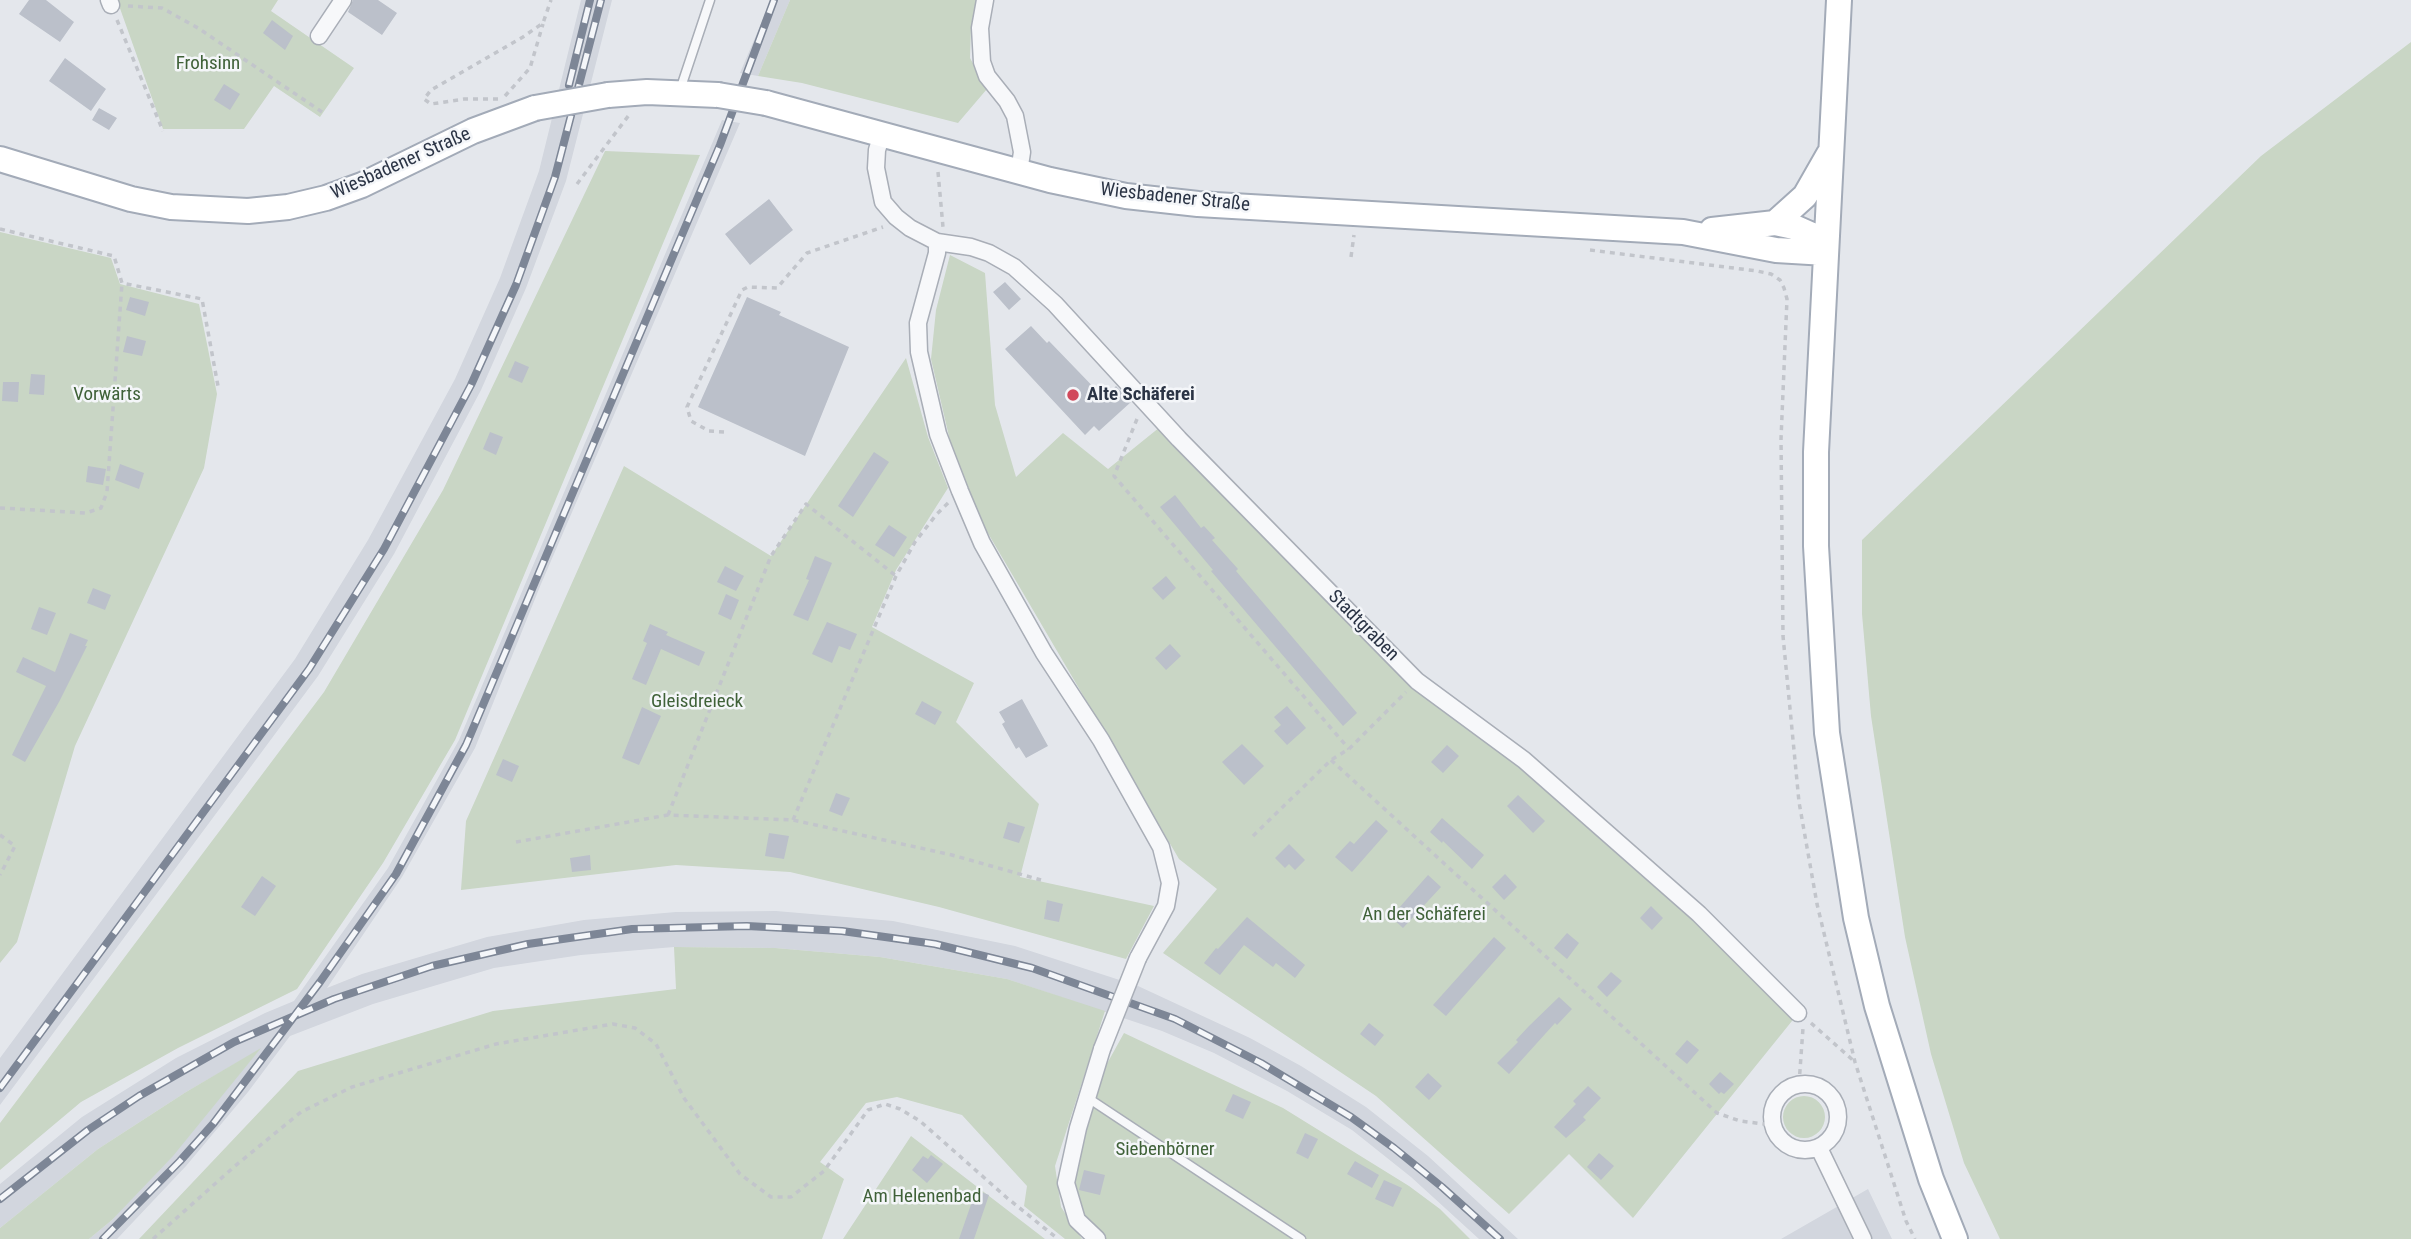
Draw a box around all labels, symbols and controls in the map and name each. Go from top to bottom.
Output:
park label: Frohsinn [176,53,240,75]
street label: Wiesbadener Straße [328,123,474,205]
street label: Wiesbadener Straße [1099,179,1251,217]
park label: Vorwärts [73,384,141,406]
place label: Alte Schäferei [1087,384,1195,406]
marker: Alte Schäferei [1065,387,1081,403]
street label: Stadtgraben [1323,586,1403,666]
park label: Gleisdreieck [651,691,743,713]
park label: An der Schäferei [1362,904,1486,926]
park label: Siebenbörner [1115,1139,1215,1161]
park label: Am Helenenbad [863,1186,981,1208]

